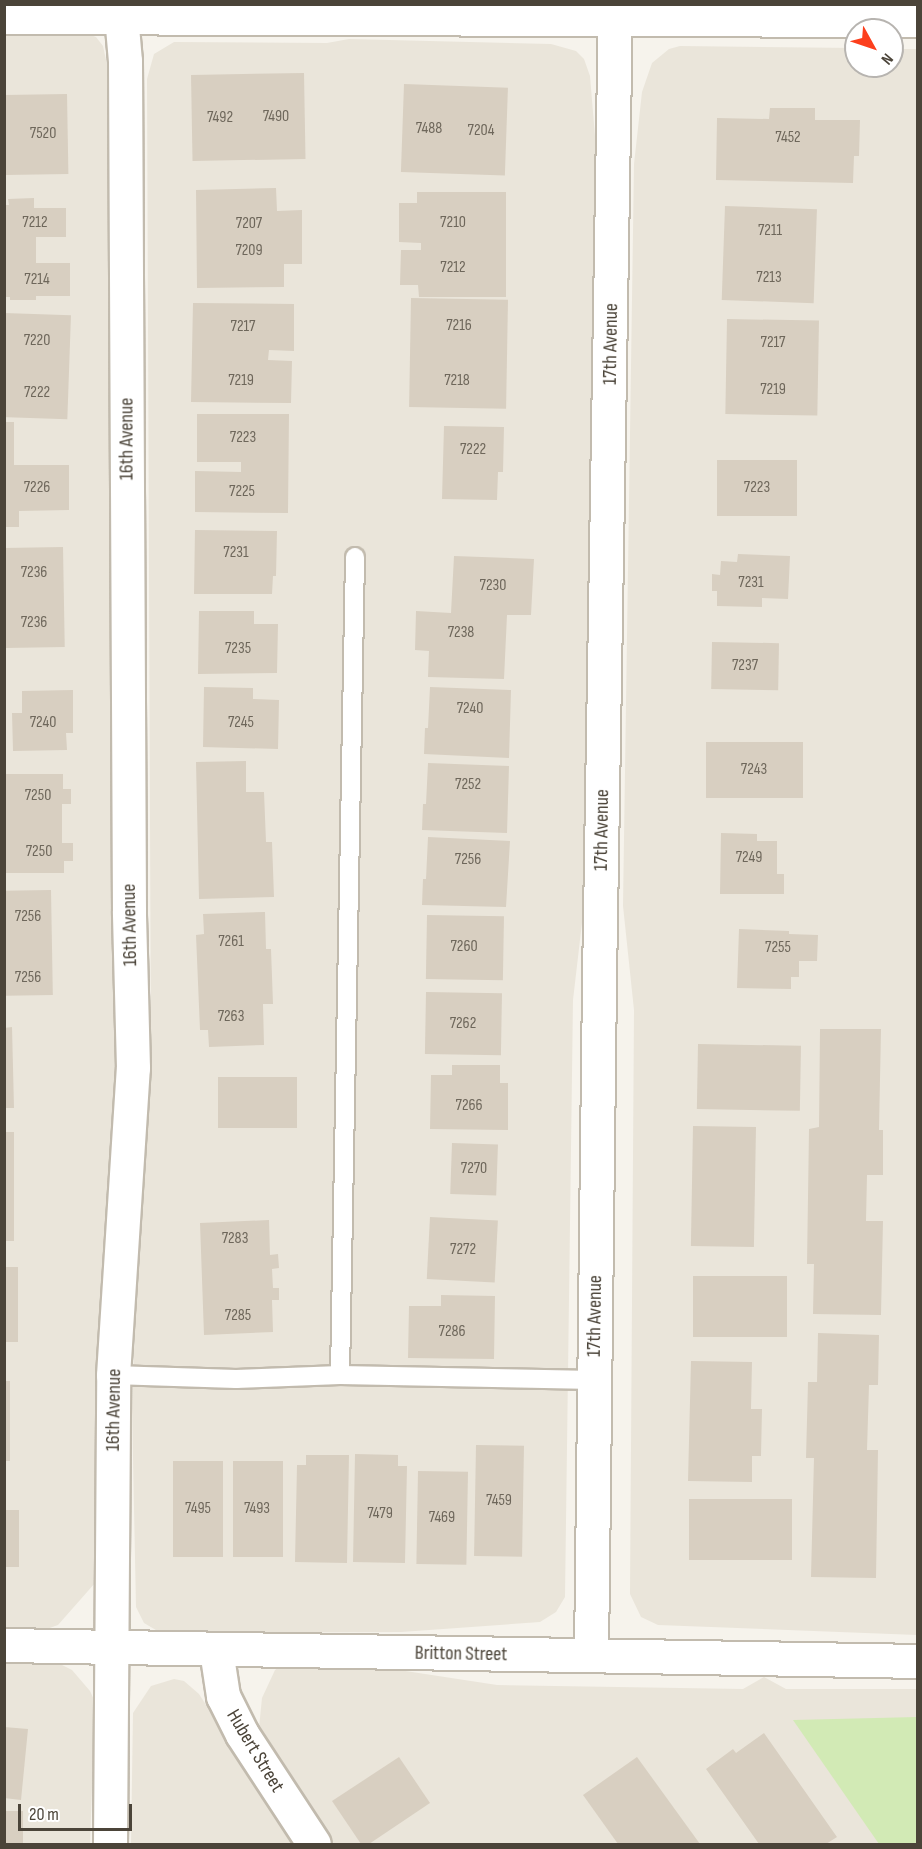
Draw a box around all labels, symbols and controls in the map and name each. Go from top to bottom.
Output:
north arrow [844,18,904,78]
text: N [877,49,897,68]
house number: 7490 [263,107,289,127]
house number: 7492 [207,108,233,128]
house number: 7488 [416,119,442,139]
house number: 7204 [468,121,494,141]
house number: 7520 [30,124,56,144]
house number: 7452 [775,128,801,148]
house number: 7212 [22,213,48,233]
house number: 7210 [440,213,466,233]
house number: 7207 [236,214,262,234]
house number: 7211 [758,221,782,241]
house number: 7209 [235,241,263,261]
house number: 7212 [440,258,466,278]
house number: 7213 [756,268,782,288]
house number: 7214 [24,270,50,290]
street label: 17th Avenue [598,303,624,385]
house number: 7216 [446,316,472,336]
house number: 7217 [231,317,255,337]
house number: 7220 [24,331,50,351]
house number: 7217 [761,333,785,353]
house number: 7219 [228,371,254,391]
house number: 7218 [444,371,470,391]
house number: 7219 [760,380,786,400]
house number: 7222 [24,383,50,403]
street label: 16th Avenue [115,398,139,480]
house number: 7223 [230,428,256,448]
house number: 7222 [460,440,486,460]
house number: 7226 [24,478,50,498]
house number: 7223 [744,478,770,498]
house number: 7225 [229,482,255,502]
house number: 7231 [223,543,249,563]
house number: 7236 [21,563,47,583]
house number: 7231 [738,573,764,593]
house number: 7230 [480,576,506,596]
house number: 7236 [21,613,47,633]
house number: 7238 [448,623,474,643]
house number: 7235 [225,639,251,659]
house number: 7237 [732,656,758,676]
house number: 7240 [457,699,483,719]
house number: 7240 [30,713,56,733]
house number: 7245 [228,713,254,733]
house number: 7243 [741,760,767,780]
house number: 7252 [455,775,481,795]
house number: 7250 [25,786,51,806]
street label: 17th Avenue [589,789,615,871]
house number: 7250 [26,842,52,862]
house number: 7249 [736,848,762,868]
house number: 7256 [455,850,481,870]
street label: 16th Avenue [117,884,143,966]
house number: 7256 [15,907,41,927]
house number: 7261 [218,932,244,952]
house number: 7260 [450,937,478,957]
house number: 7255 [765,938,791,958]
house number: 7256 [15,968,41,988]
house number: 7263 [218,1007,244,1027]
house number: 7262 [450,1014,476,1034]
house number: 7266 [456,1096,482,1116]
house number: 7270 [461,1159,487,1179]
house number: 7283 [222,1229,248,1249]
house number: 7272 [450,1240,476,1260]
street label: 17th Avenue [582,1275,608,1357]
house number: 7285 [225,1306,251,1326]
house number: 7286 [439,1322,465,1342]
street label: 16th Avenue [101,1369,127,1451]
house number: 7459 [486,1491,512,1511]
house number: 7495 [185,1499,211,1519]
house number: 7493 [244,1499,270,1519]
house number: 7479 [367,1504,393,1524]
house number: 7469 [429,1508,455,1528]
street label: Britton Street [414,1641,508,1667]
street label: Hubert Street [221,1705,289,1797]
scale bar [21,1792,135,1830]
text: 20 m [29,1804,59,1825]

